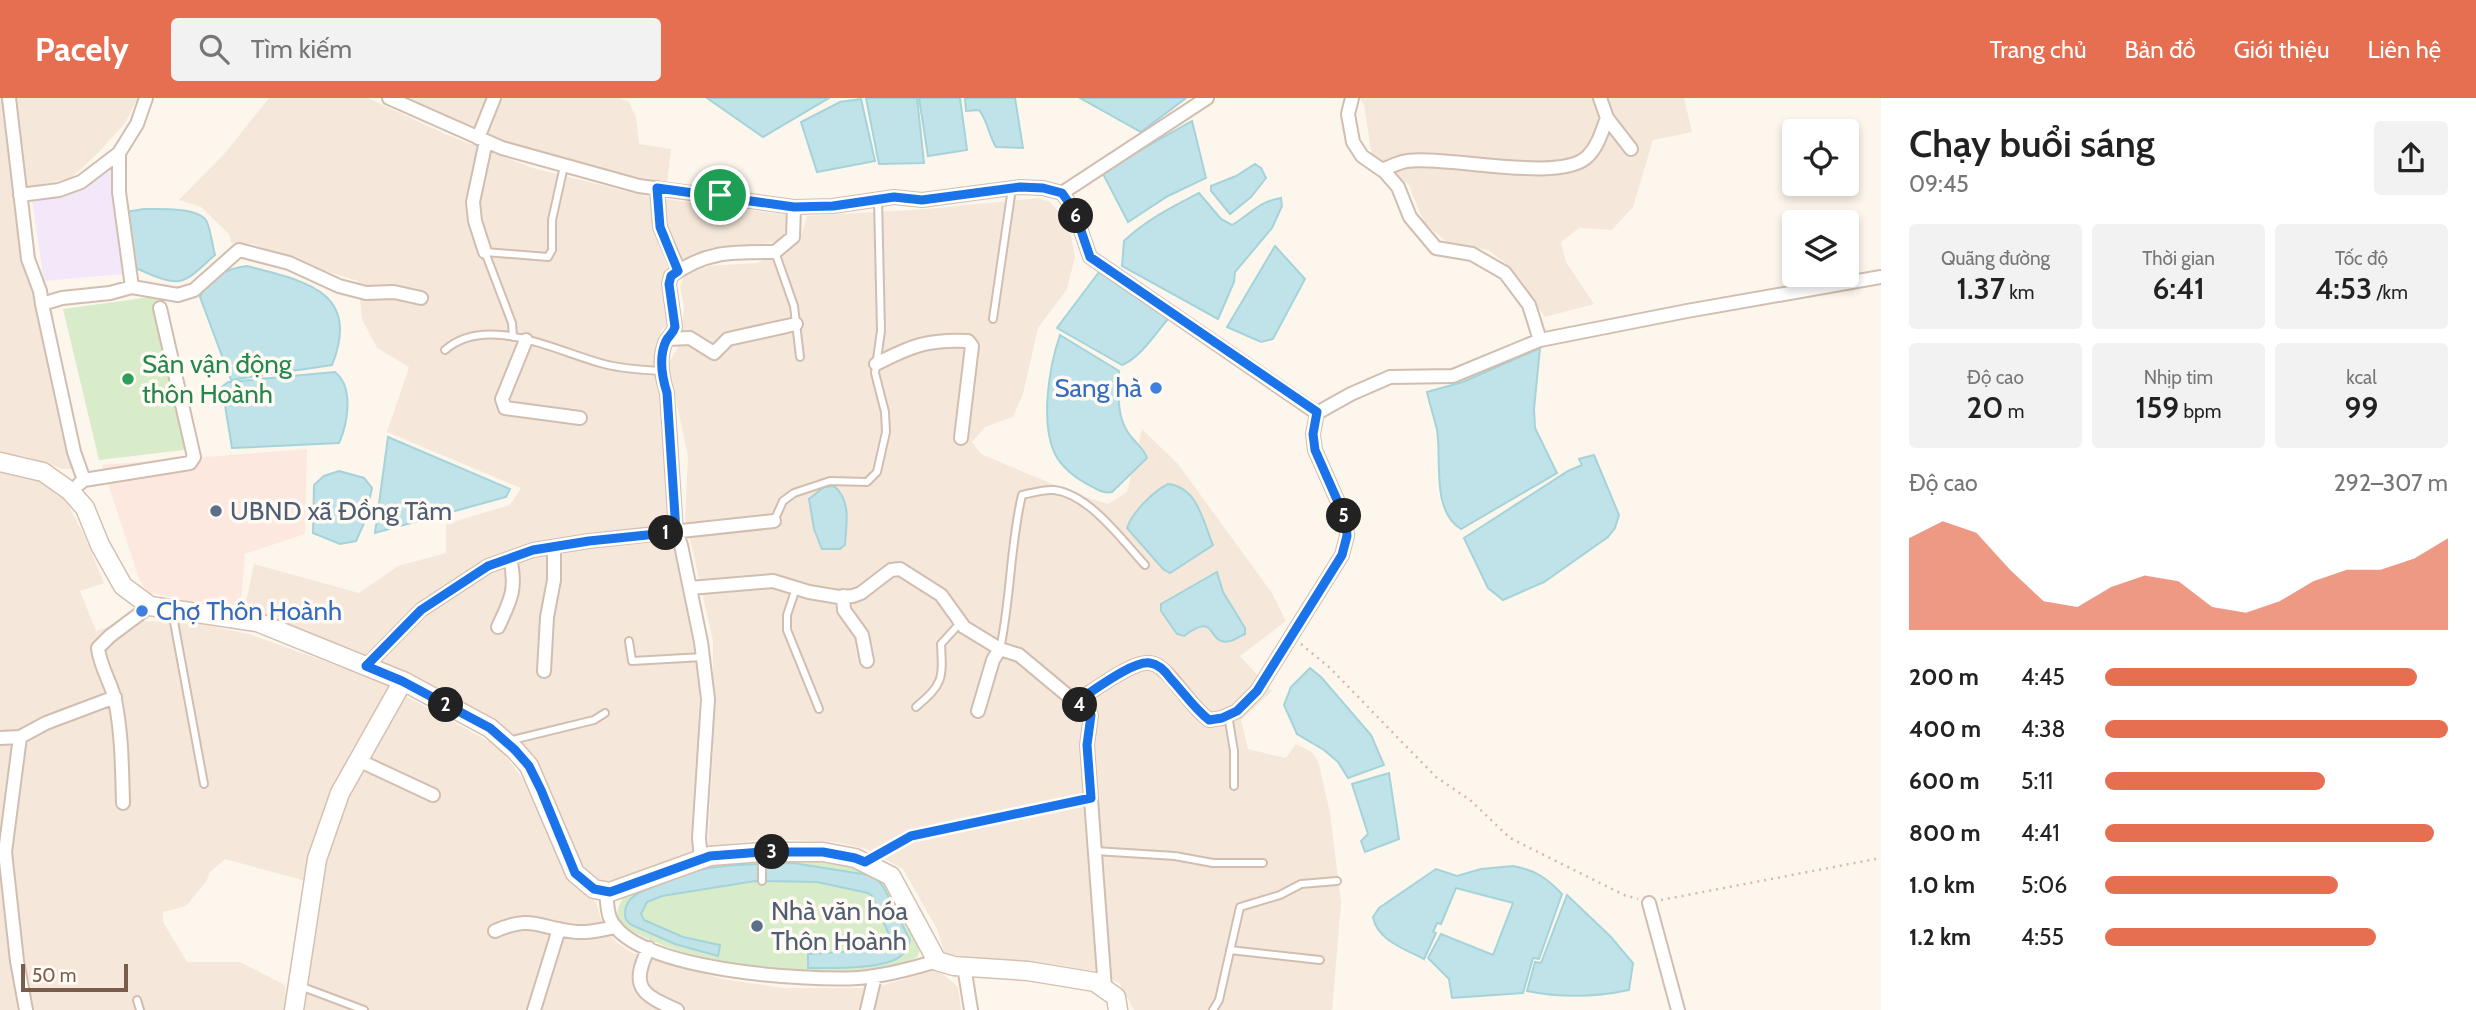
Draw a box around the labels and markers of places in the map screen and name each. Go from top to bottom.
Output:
pin [690,165,750,225]
pin: 6 [1058,198,1094,234]
place label: Sân vận động thôn Hoành [142,348,293,410]
marker: Sân vận động thôn Hoành [120,371,136,387]
place label: Sang hà [1054,372,1143,404]
marker: Sang hà [1148,380,1164,396]
place label: UBND xã Đồng Tâm [230,495,452,527]
pin: 5 [1326,498,1362,534]
marker: UBND xã Đồng Tâm [208,503,224,519]
pin: 1 [648,516,684,550]
place label: Chợ Thôn Hoành [156,595,342,627]
marker: Chợ Thôn Hoành [134,603,150,619]
pin: 2 [428,688,464,722]
pin: 4 [1062,688,1098,722]
pin: 3 [754,834,790,870]
place label: Nhà văn hóa Thôn Hoành [771,895,908,957]
marker: Nhà văn hóa Thôn Hoành [749,918,765,934]

